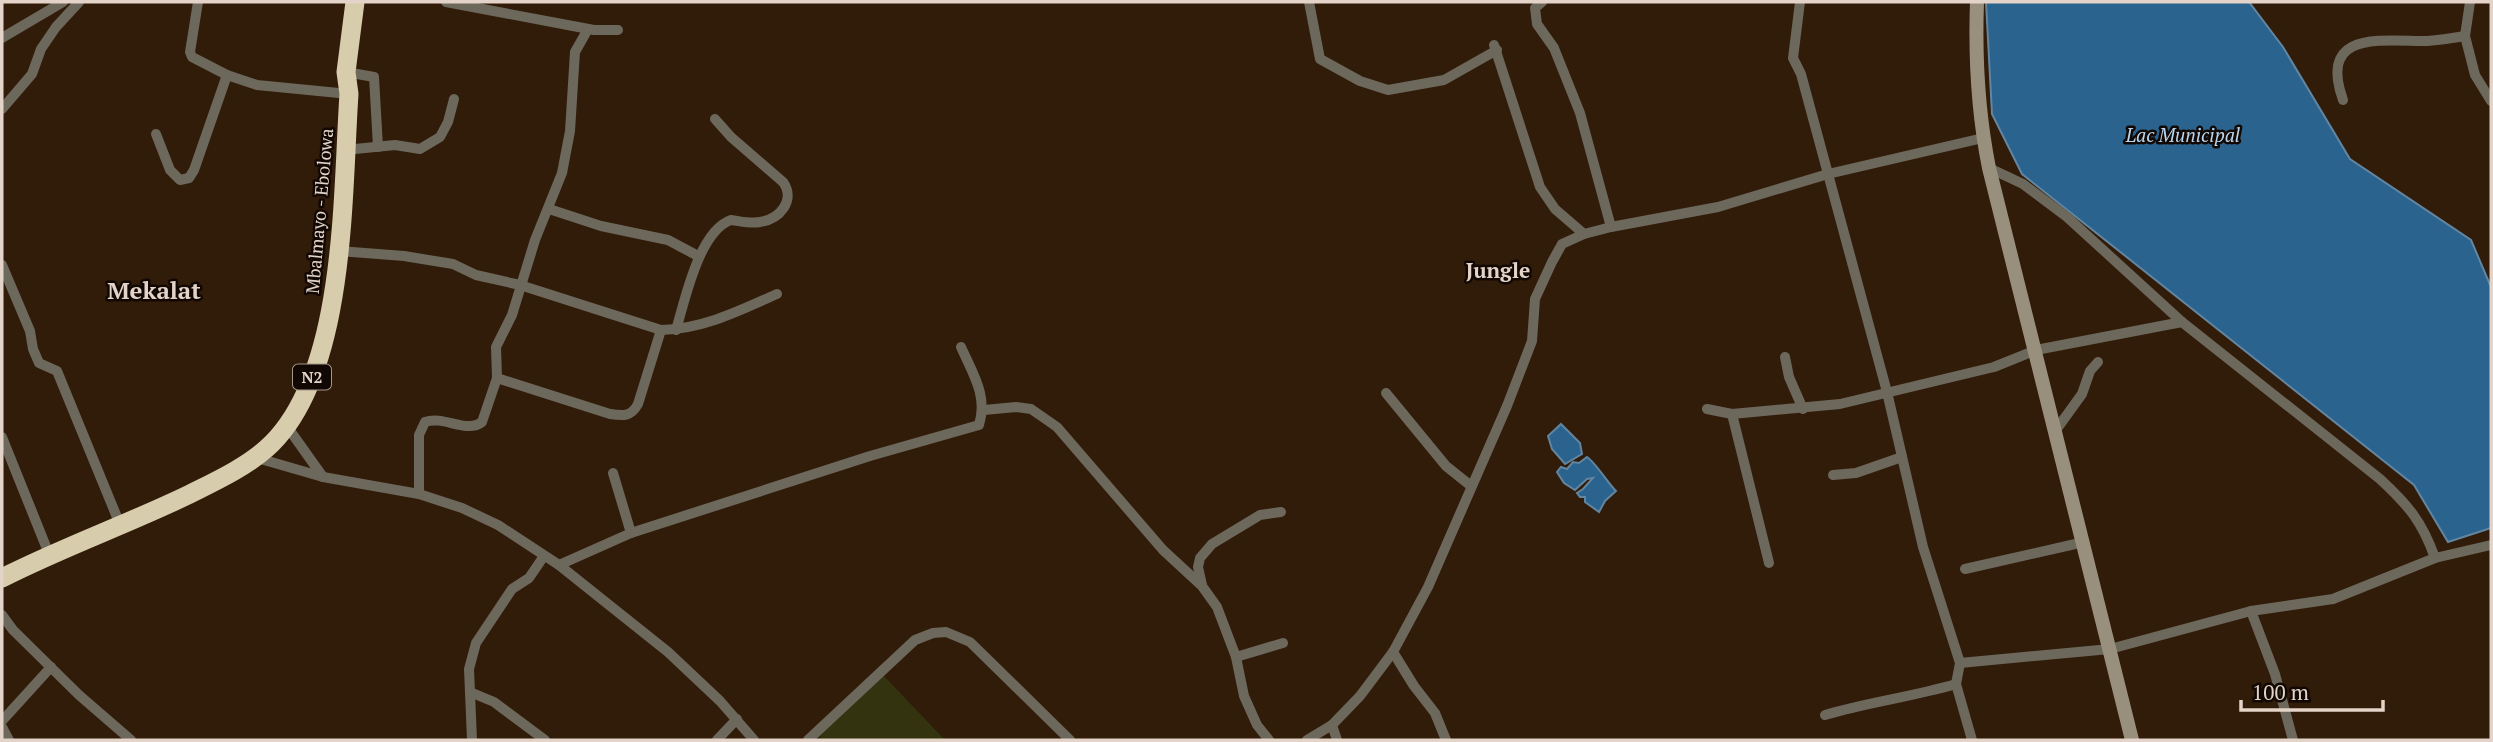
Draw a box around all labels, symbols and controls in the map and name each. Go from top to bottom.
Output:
water label: Lac Municipal [2125,122,2241,147]
street label: Mbalmayo - Ebolowa [300,127,338,295]
district label: Jungle [1466,256,1530,284]
district label: Mekalat [107,274,201,306]
road number: N2 [293,364,331,390]
scale bar [2241,668,2383,712]
text: 100 m [2252,678,2309,706]

